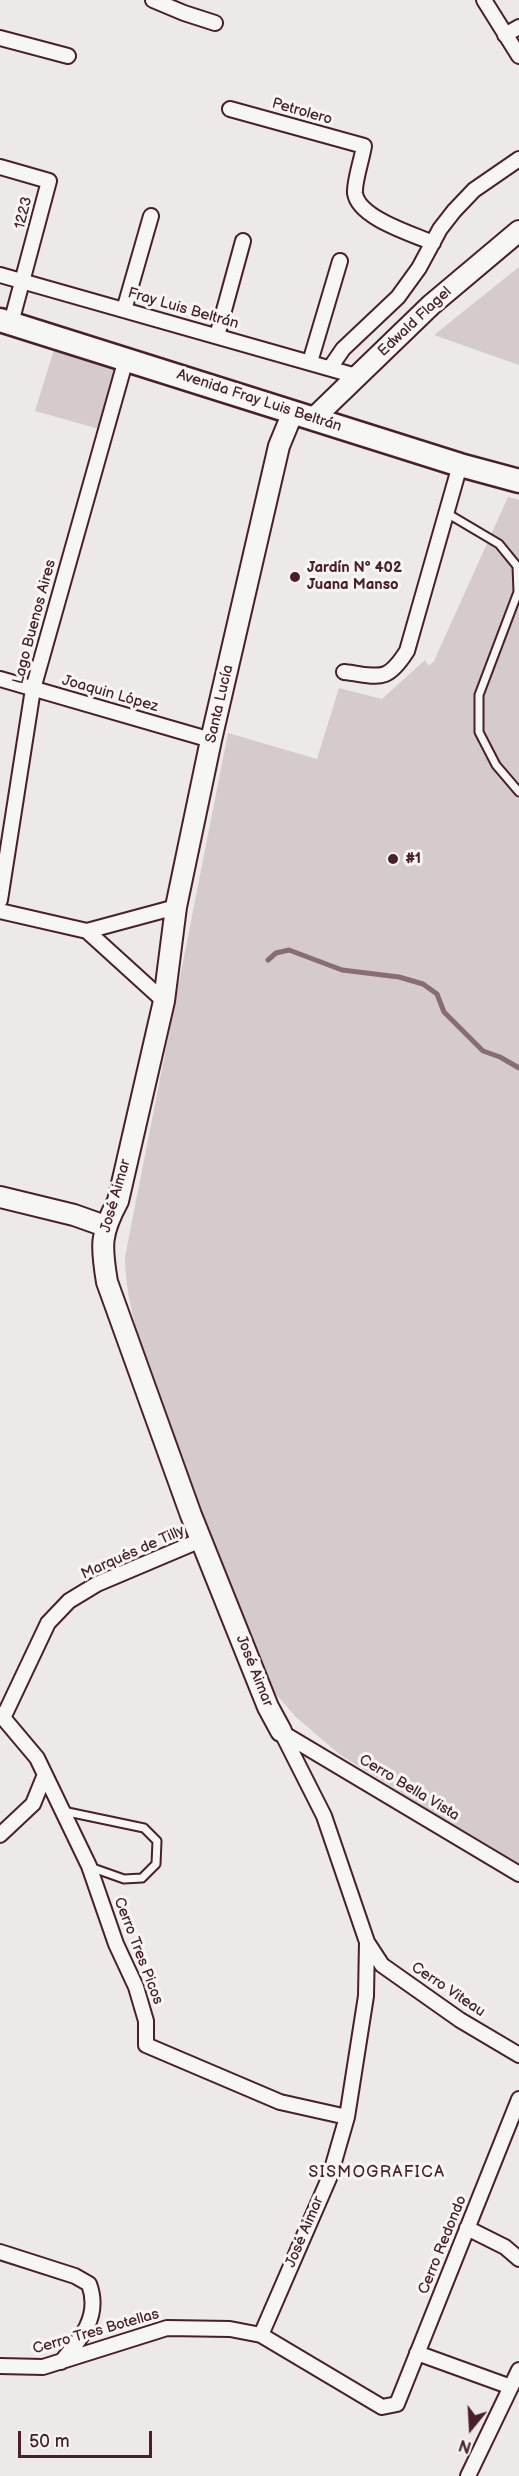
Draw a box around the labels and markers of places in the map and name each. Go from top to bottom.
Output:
place label: Jardín Nº 402 Juana Manso [307,559,402,594]
marker: Jardín Nº 402 Juana Manso [288,570,302,584]
place label: #1 [405,850,421,868]
marker: #1 [386,852,400,866]

